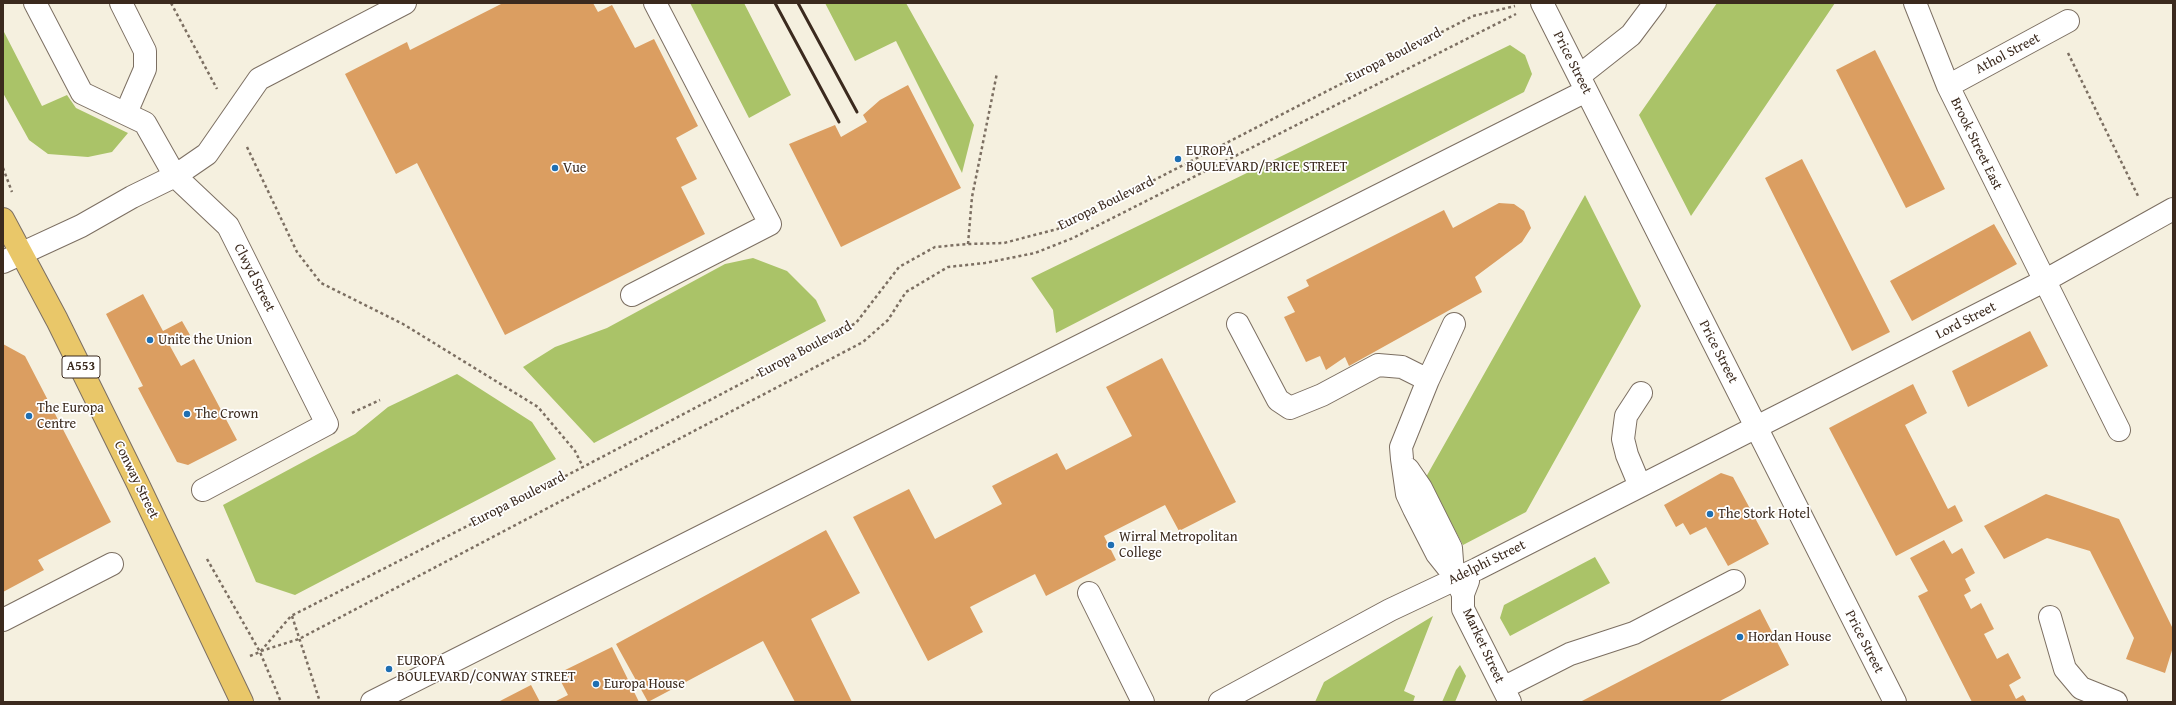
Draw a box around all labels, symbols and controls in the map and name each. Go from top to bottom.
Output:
street label: Europa Boulevard [1344,25,1444,87]
street label: Price Street [1549,29,1595,97]
street label: Athol Street [1973,30,2043,78]
street label: Brook Street East [1946,95,2006,193]
place label: EUROPA BOULEVARD/PRICE STREET [1186,143,1347,176]
marker: EUROPA BOULEVARD/PRICE STREET [1173,154,1183,164]
place label: Vue [563,160,586,176]
marker: Vue [550,163,560,173]
street label: Europa Boulevard [1055,174,1157,234]
street label: Clwyd Street [230,241,278,315]
street label: Lord Street [1933,299,1999,343]
street label: Europa Boulevard [755,318,855,382]
street label: Price Street [1695,318,1741,386]
place label: Unite the Union [158,332,252,348]
marker: Unite the Union [145,335,155,345]
road number: A553 [62,356,100,378]
place label: The Europa Centre [37,400,104,432]
place label: The Crown [195,406,258,422]
marker: The Crown [182,409,192,419]
marker: The Europa Centre [24,411,34,421]
street label: Conway Street [110,438,162,522]
street label: Europa Boulevard [468,469,568,531]
place label: The Stork Hotel [1718,506,1810,522]
marker: The Stork Hotel [1705,509,1715,519]
place label: Wirral Metropolitan College [1119,529,1238,562]
street label: Adelphi Street [1445,537,1529,589]
marker: Wirral Metropolitan College [1106,540,1116,550]
street label: Market Street [1458,606,1508,686]
street label: Price Street [1841,608,1887,676]
place label: Hordan House [1748,629,1831,645]
marker: Hordan House [1735,632,1745,642]
place label: EUROPA BOULEVARD/CONWAY STREET [397,653,576,686]
marker: EUROPA BOULEVARD/CONWAY STREET [384,664,394,674]
place label: Europa House [604,676,685,692]
marker: Europa House [591,679,601,689]

